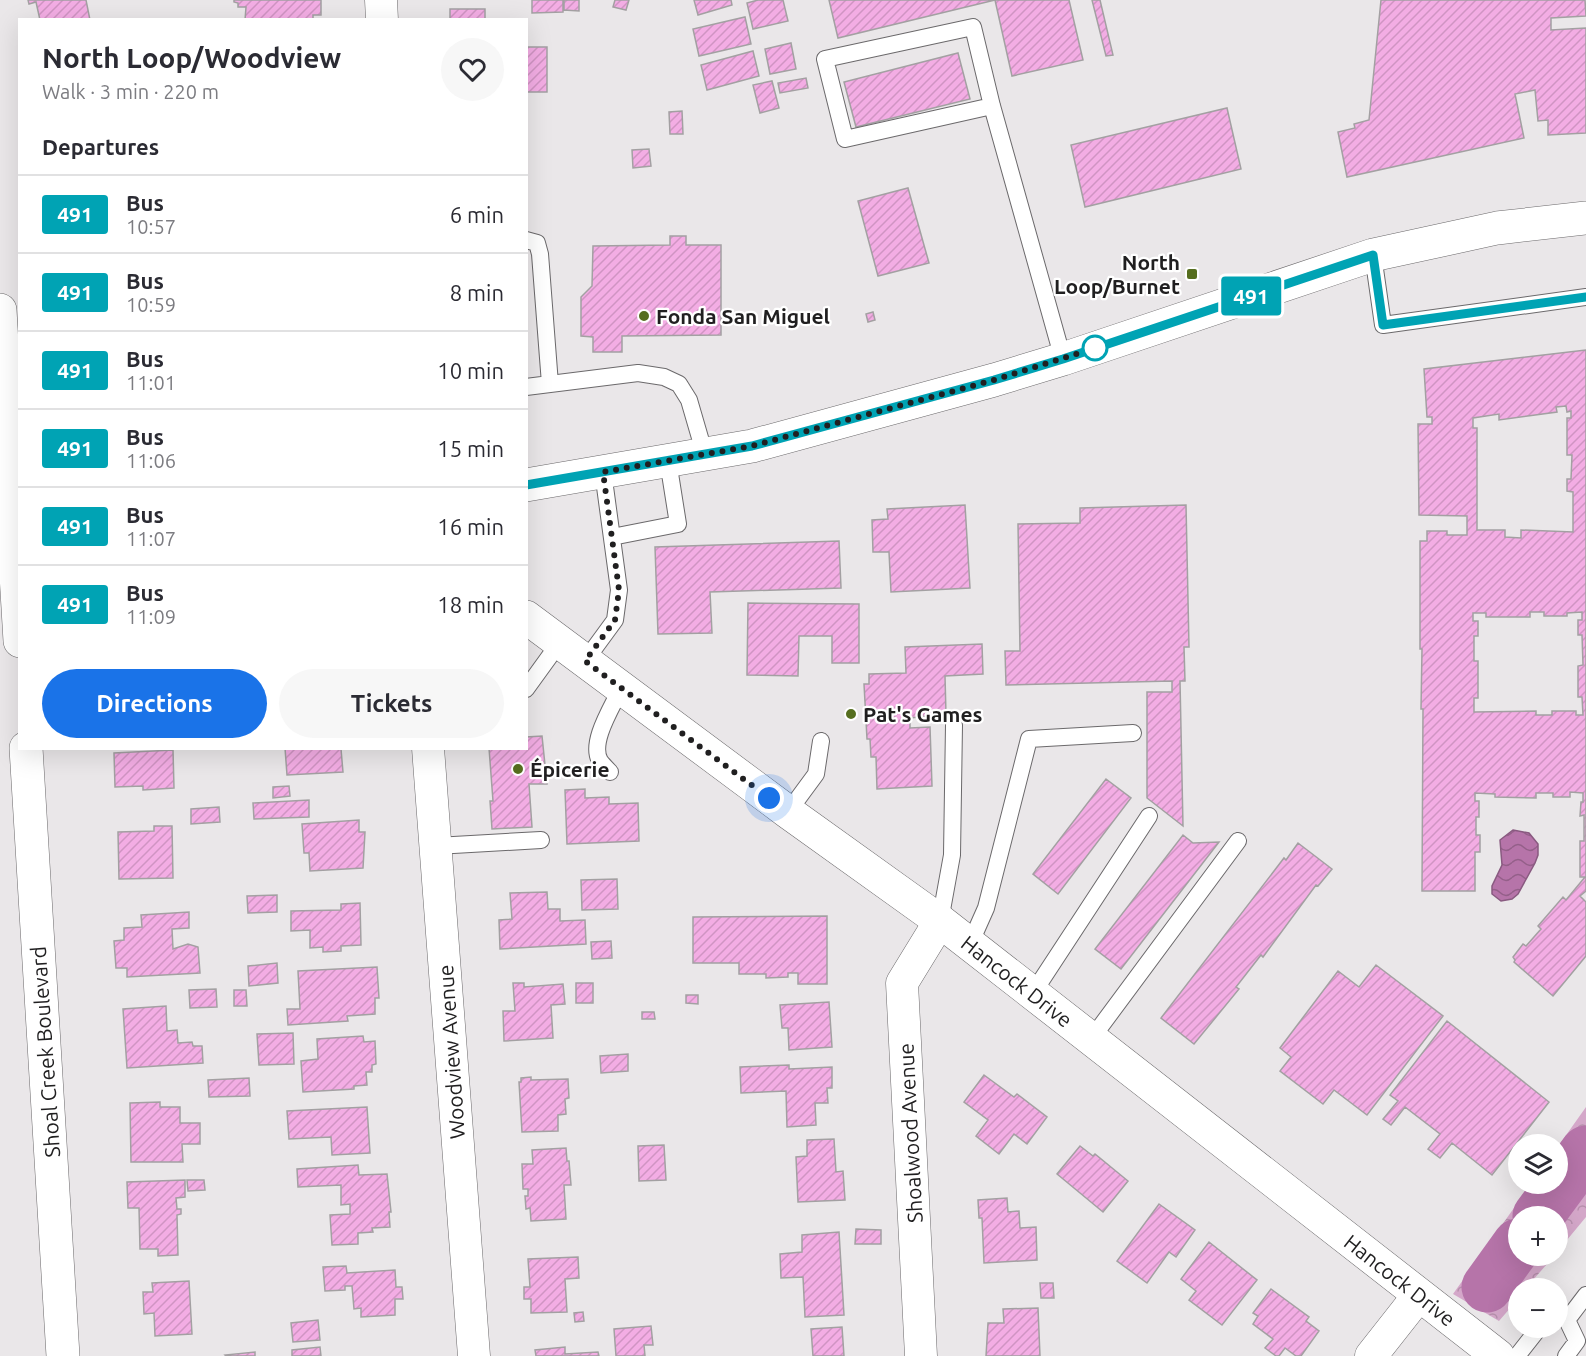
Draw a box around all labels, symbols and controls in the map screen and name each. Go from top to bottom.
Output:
button: heart [441,38,504,101]
text: North Loop/Woodview [42,42,341,73]
text: Walk · 3 min · 220 m [42,80,219,103]
text: Departures [42,134,159,159]
text: Bus [126,190,164,215]
text: 491 [57,202,93,226]
text: 6 min [450,202,504,227]
text: 10:57 [126,215,176,238]
place label: North Loop/Burnet [1054,250,1180,298]
marker: North Loop/Burnet [1185,267,1199,281]
text: Bus [126,268,164,293]
line badge: 491 [1216,276,1286,316]
text: 491 [57,280,93,304]
text: 8 min [450,280,504,305]
text: 491 [1233,284,1269,308]
text: 10:59 [126,293,176,316]
place label: Fonda San Miguel [656,304,830,328]
marker: Fonda San Miguel [637,309,651,323]
unlabelled marker [1082,335,1108,361]
text: Bus [126,346,164,371]
text: 491 [57,358,93,382]
text: 10 min [437,358,504,383]
text: 11:01 [126,371,176,394]
text: Bus [126,424,164,449]
text: 491 [57,436,93,460]
text: 15 min [437,436,504,461]
text: 11:06 [126,449,176,472]
text: Bus [126,502,164,527]
text: 491 [57,514,93,538]
text: 16 min [437,514,504,539]
text: 11:07 [126,527,176,550]
text: Bus [126,580,164,605]
text: 491 [57,592,93,616]
text: 18 min [437,592,504,617]
text: 11:09 [126,605,176,628]
button: Directions [42,669,267,738]
button: Tickets [279,669,504,738]
place label: Pat's Games [863,702,983,726]
marker: Pat's Games [844,707,858,721]
place label: Épicerie [530,757,609,781]
marker: Épicerie [511,762,525,776]
your location [754,783,784,813]
street label: Hancock Drive [957,930,1077,1032]
street label: Shoal Creek Boulevard [26,946,64,1158]
street label: Woodview Avenue [433,964,469,1140]
street label: Shoalwood Avenue [893,1042,927,1224]
map controls [1508,1134,1568,1338]
button: layers [1508,1134,1568,1194]
button: + [1508,1206,1568,1266]
street label: Hancock Drive [1340,1229,1460,1331]
button: − [1508,1278,1568,1338]

